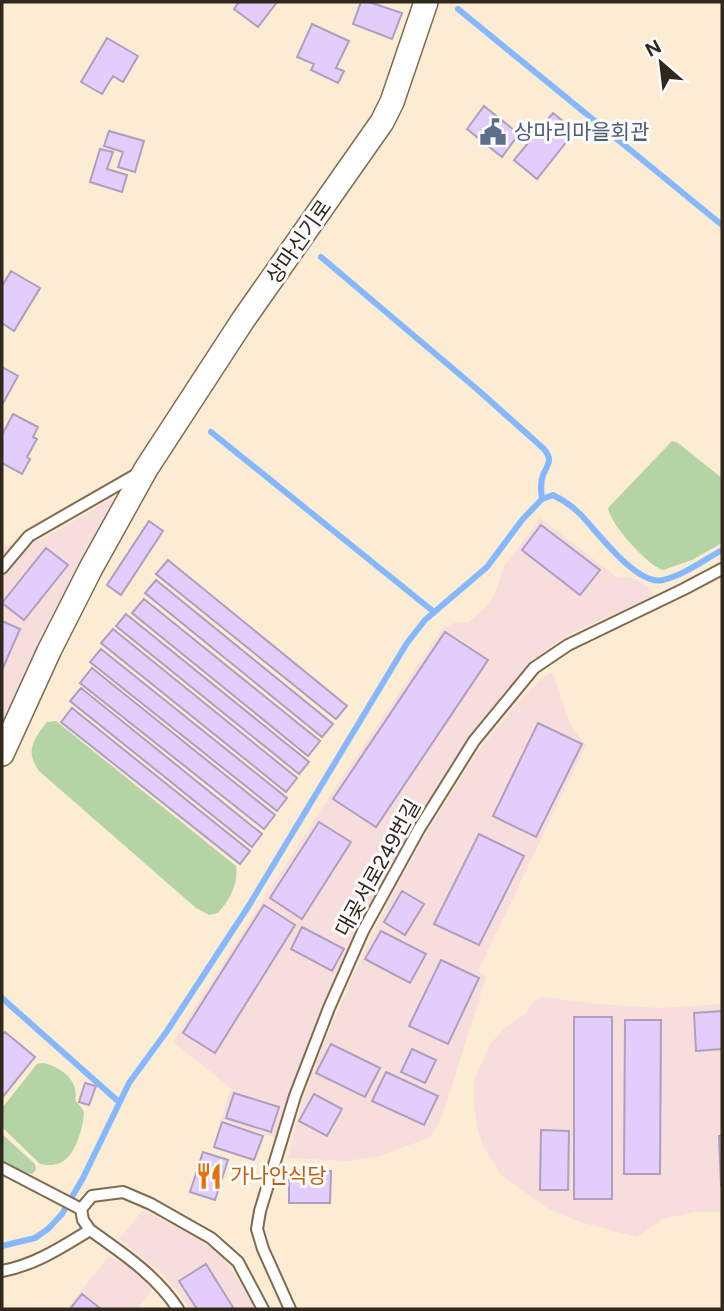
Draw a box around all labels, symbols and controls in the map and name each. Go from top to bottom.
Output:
north arrow [626,28,696,98]
text: N [641,35,665,62]
public building icon: 상마리마을회관 [478,117,508,147]
place label: 상마리마을회관 [514,119,649,144]
street label: 상마신기로 [261,195,337,288]
street label: 대곶서로249번길 [330,795,425,941]
restaurant icon: 가나안식당 [194,1161,224,1191]
place label: 가나안식당 [230,1163,327,1188]

